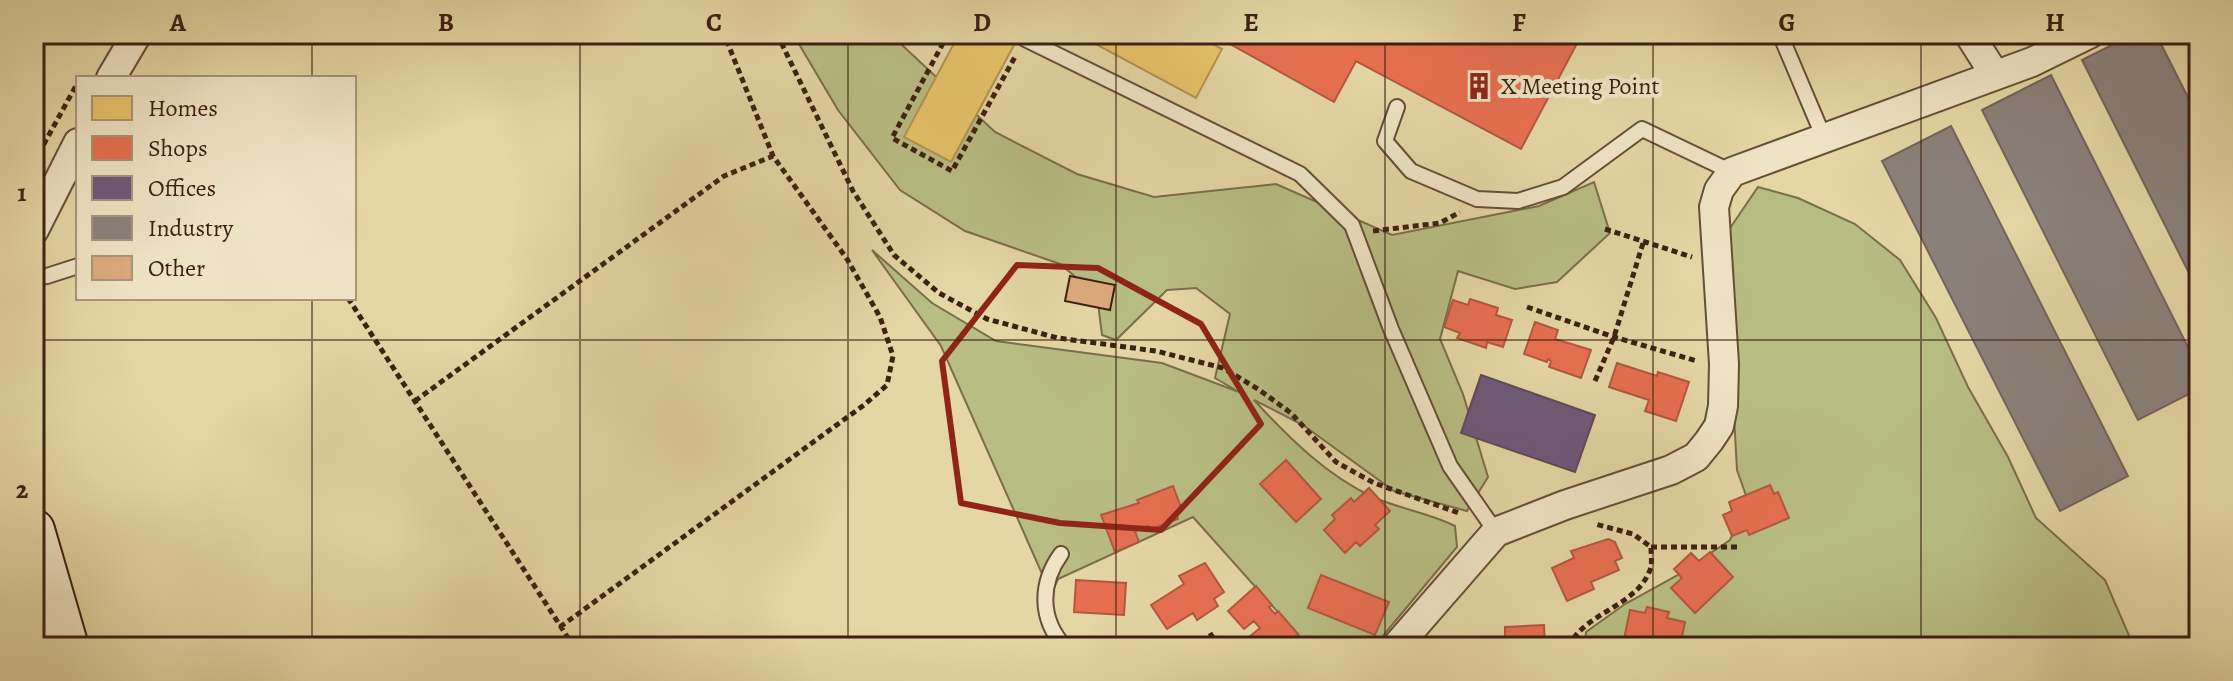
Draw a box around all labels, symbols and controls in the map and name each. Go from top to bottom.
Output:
text: A [169,5,187,40]
text: B [438,5,454,40]
text: C [706,5,722,40]
text: D [973,5,991,40]
text: E [1243,5,1259,40]
text: F [1512,5,1526,40]
text: G [1778,5,1796,40]
text: H [2045,5,2065,40]
place label: X Meeting Point [1501,70,1659,102]
building icon: X Meeting Point [1464,71,1494,101]
legend [76,76,356,300]
text: Homes [148,92,218,124]
text: Shops [148,132,208,164]
text: Offices [148,172,216,204]
text: 1 [17,175,27,210]
text: Industry [148,212,234,244]
text: Other [148,252,205,284]
text: 2 [16,472,29,507]

